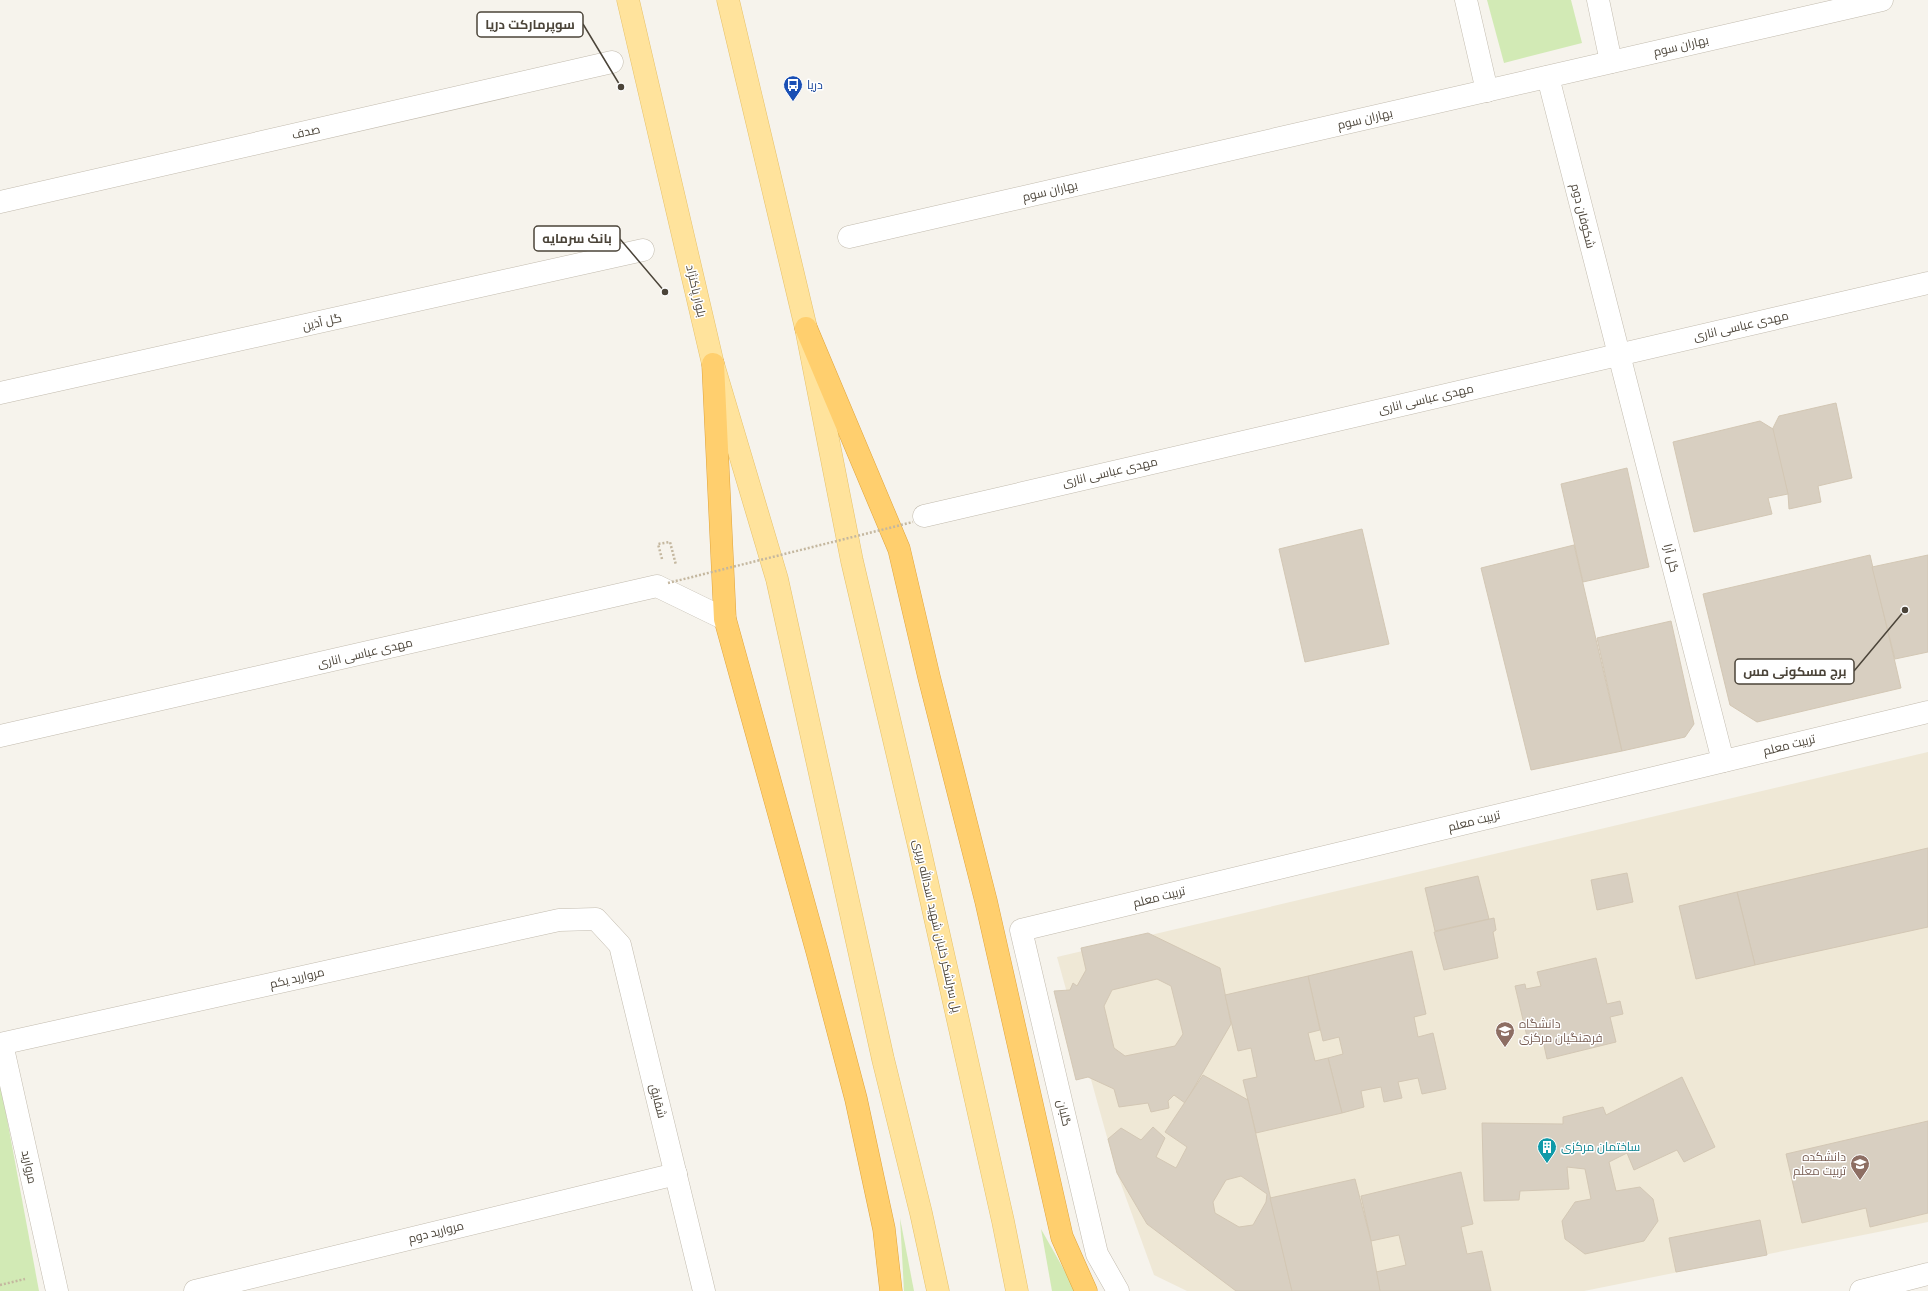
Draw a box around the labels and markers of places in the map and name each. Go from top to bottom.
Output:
callout: سوپرمارکت دریا [477,12,583,37]
bus stop icon: دریا [782,74,804,102]
place label: دریا [807,78,823,92]
callout: بانک سرمایه [534,226,620,251]
callout: برج مسکونی مس [1735,659,1854,684]
place label: دانشگاه فرهنگیان مرکزی [1519,1017,1603,1045]
school or university icon: دانشگاه فرهنگیان مرکزی [1494,1020,1516,1048]
building icon: ساختمان مرکزی [1536,1136,1558,1164]
place label: ساختمان مرکزی [1561,1140,1640,1154]
place label: دانشکده تربیت معلم [1793,1150,1847,1179]
school or university icon: دانشکده تربیت معلم [1849,1153,1871,1181]

